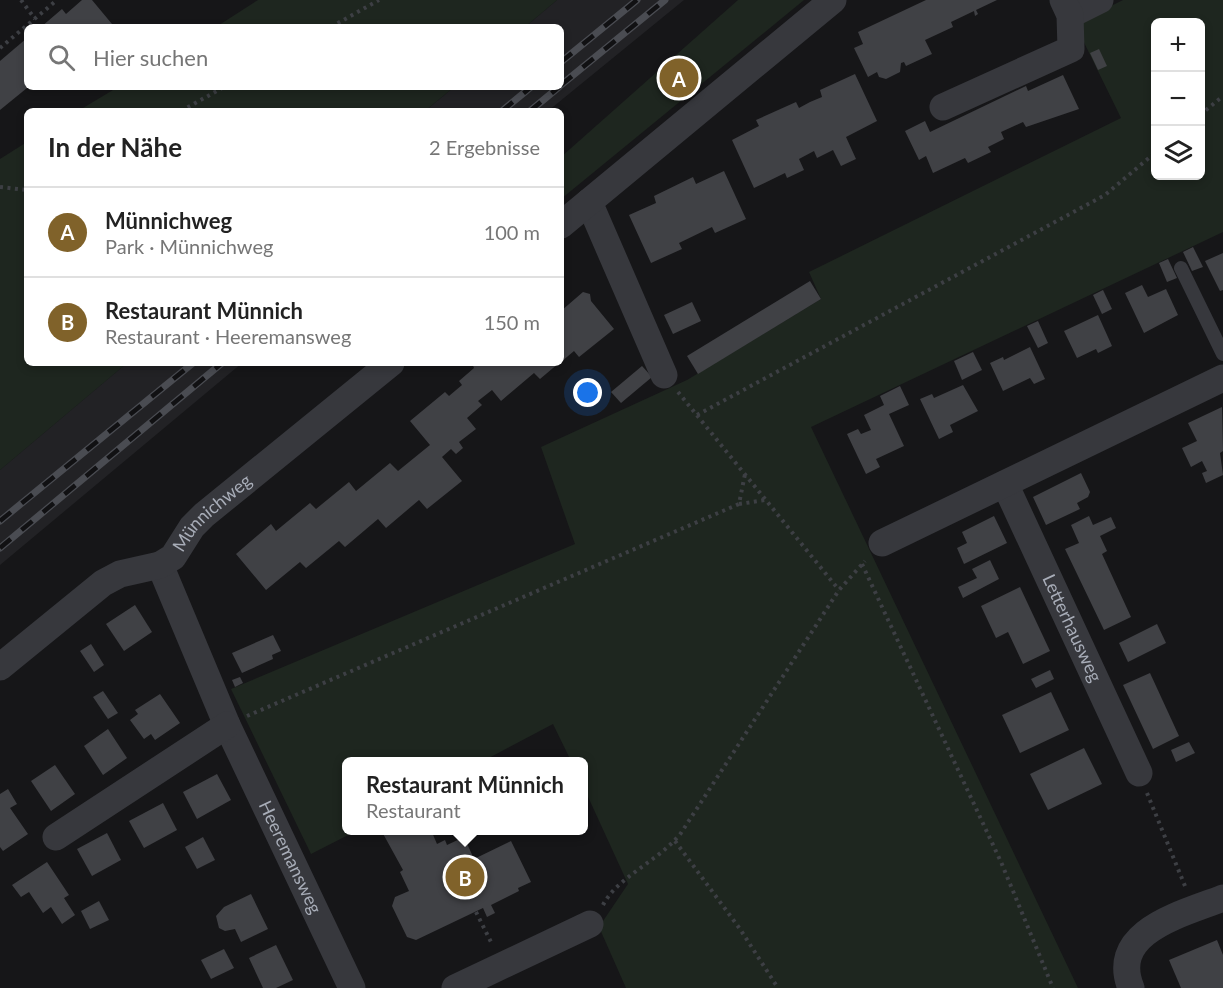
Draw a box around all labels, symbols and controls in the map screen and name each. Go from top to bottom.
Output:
map controls [1151,18,1205,180]
button: + [1151,18,1205,72]
search box [24,24,564,90]
icon: search [45,41,78,74]
text: Hier suchen [93,44,208,71]
pin: A [660,56,698,100]
button: − [1151,72,1205,126]
button: layers [1151,126,1205,180]
text: In der Nähe [48,131,182,163]
text: 2 Ergebnisse [429,135,540,159]
text: Münnichweg [105,207,232,234]
text: A [61,220,74,244]
text: 100 m [484,220,540,244]
text: Park · Münnichweg [105,234,273,258]
text: Restaurant Münnich [105,297,303,324]
text: B [61,310,74,334]
text: 150 m [484,310,540,334]
text: Restaurant · Heeremansweg [105,324,351,348]
your location [573,378,602,407]
street label: Münnichweg [167,469,256,555]
street label: Letterhausweg [1038,571,1107,685]
popup [342,757,588,835]
text: Restaurant Münnich [366,771,564,798]
street label: Heeremansweg [255,797,327,917]
text: Restaurant [366,798,461,822]
pin: B [446,854,484,900]

